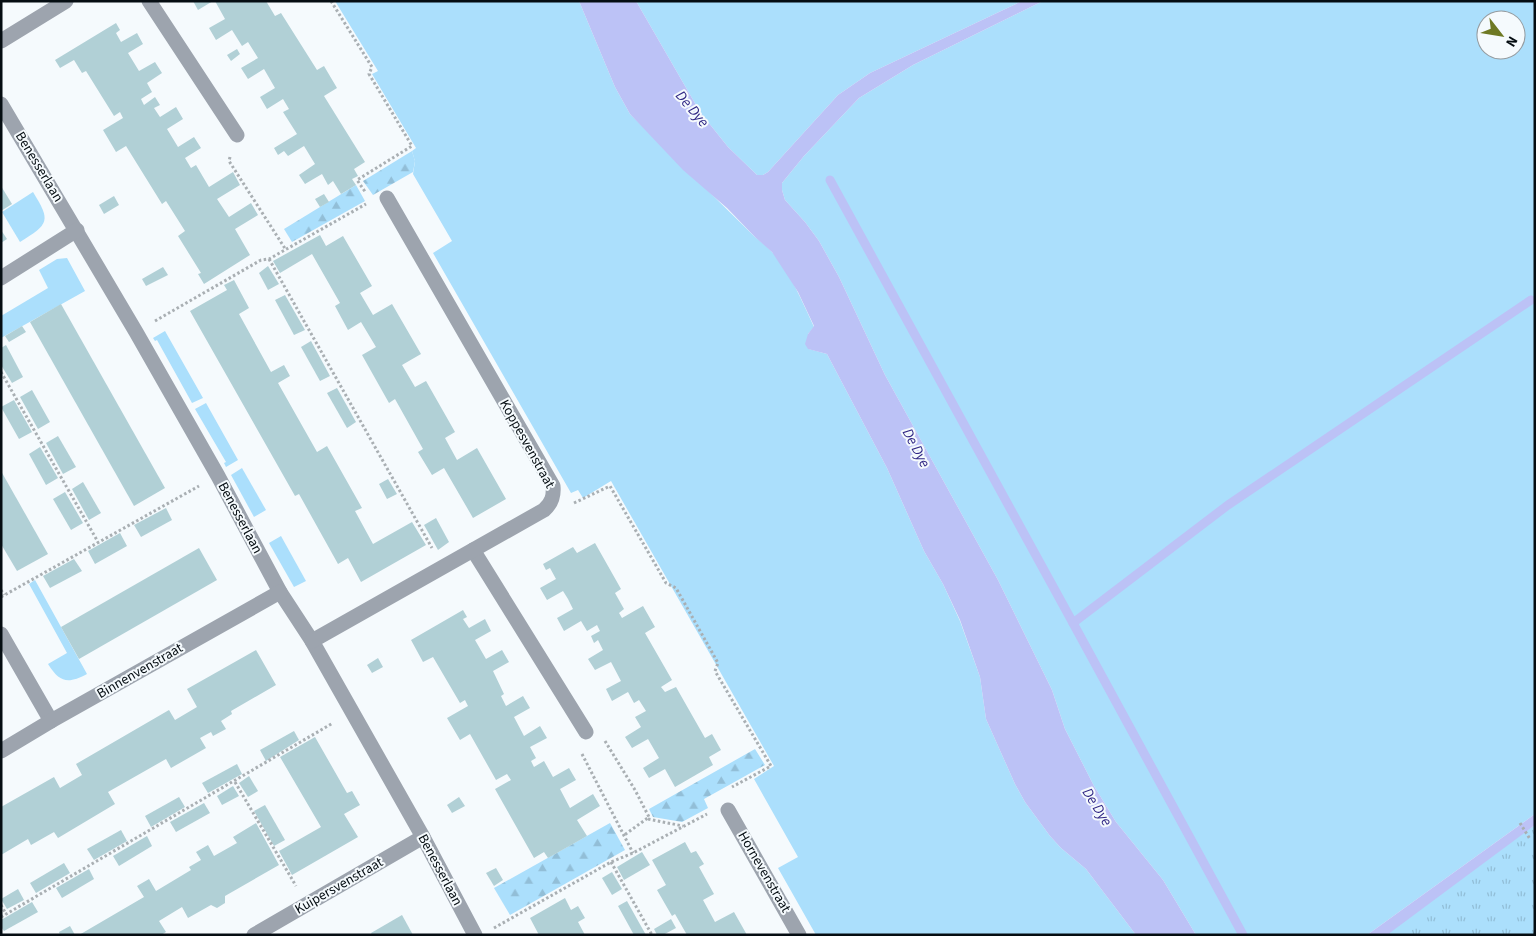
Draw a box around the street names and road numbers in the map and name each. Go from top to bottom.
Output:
street label: Benesserlaan [10,128,68,206]
street label: Koppesvenstraat [494,396,560,492]
street label: Benesserlaan [213,479,267,557]
street label: Binnenvenstraat [93,638,187,704]
street label: Hornevenstraat [733,828,796,917]
street label: Benesserlaan [413,831,467,909]
street label: Kuipersvenstraat [291,852,387,919]

